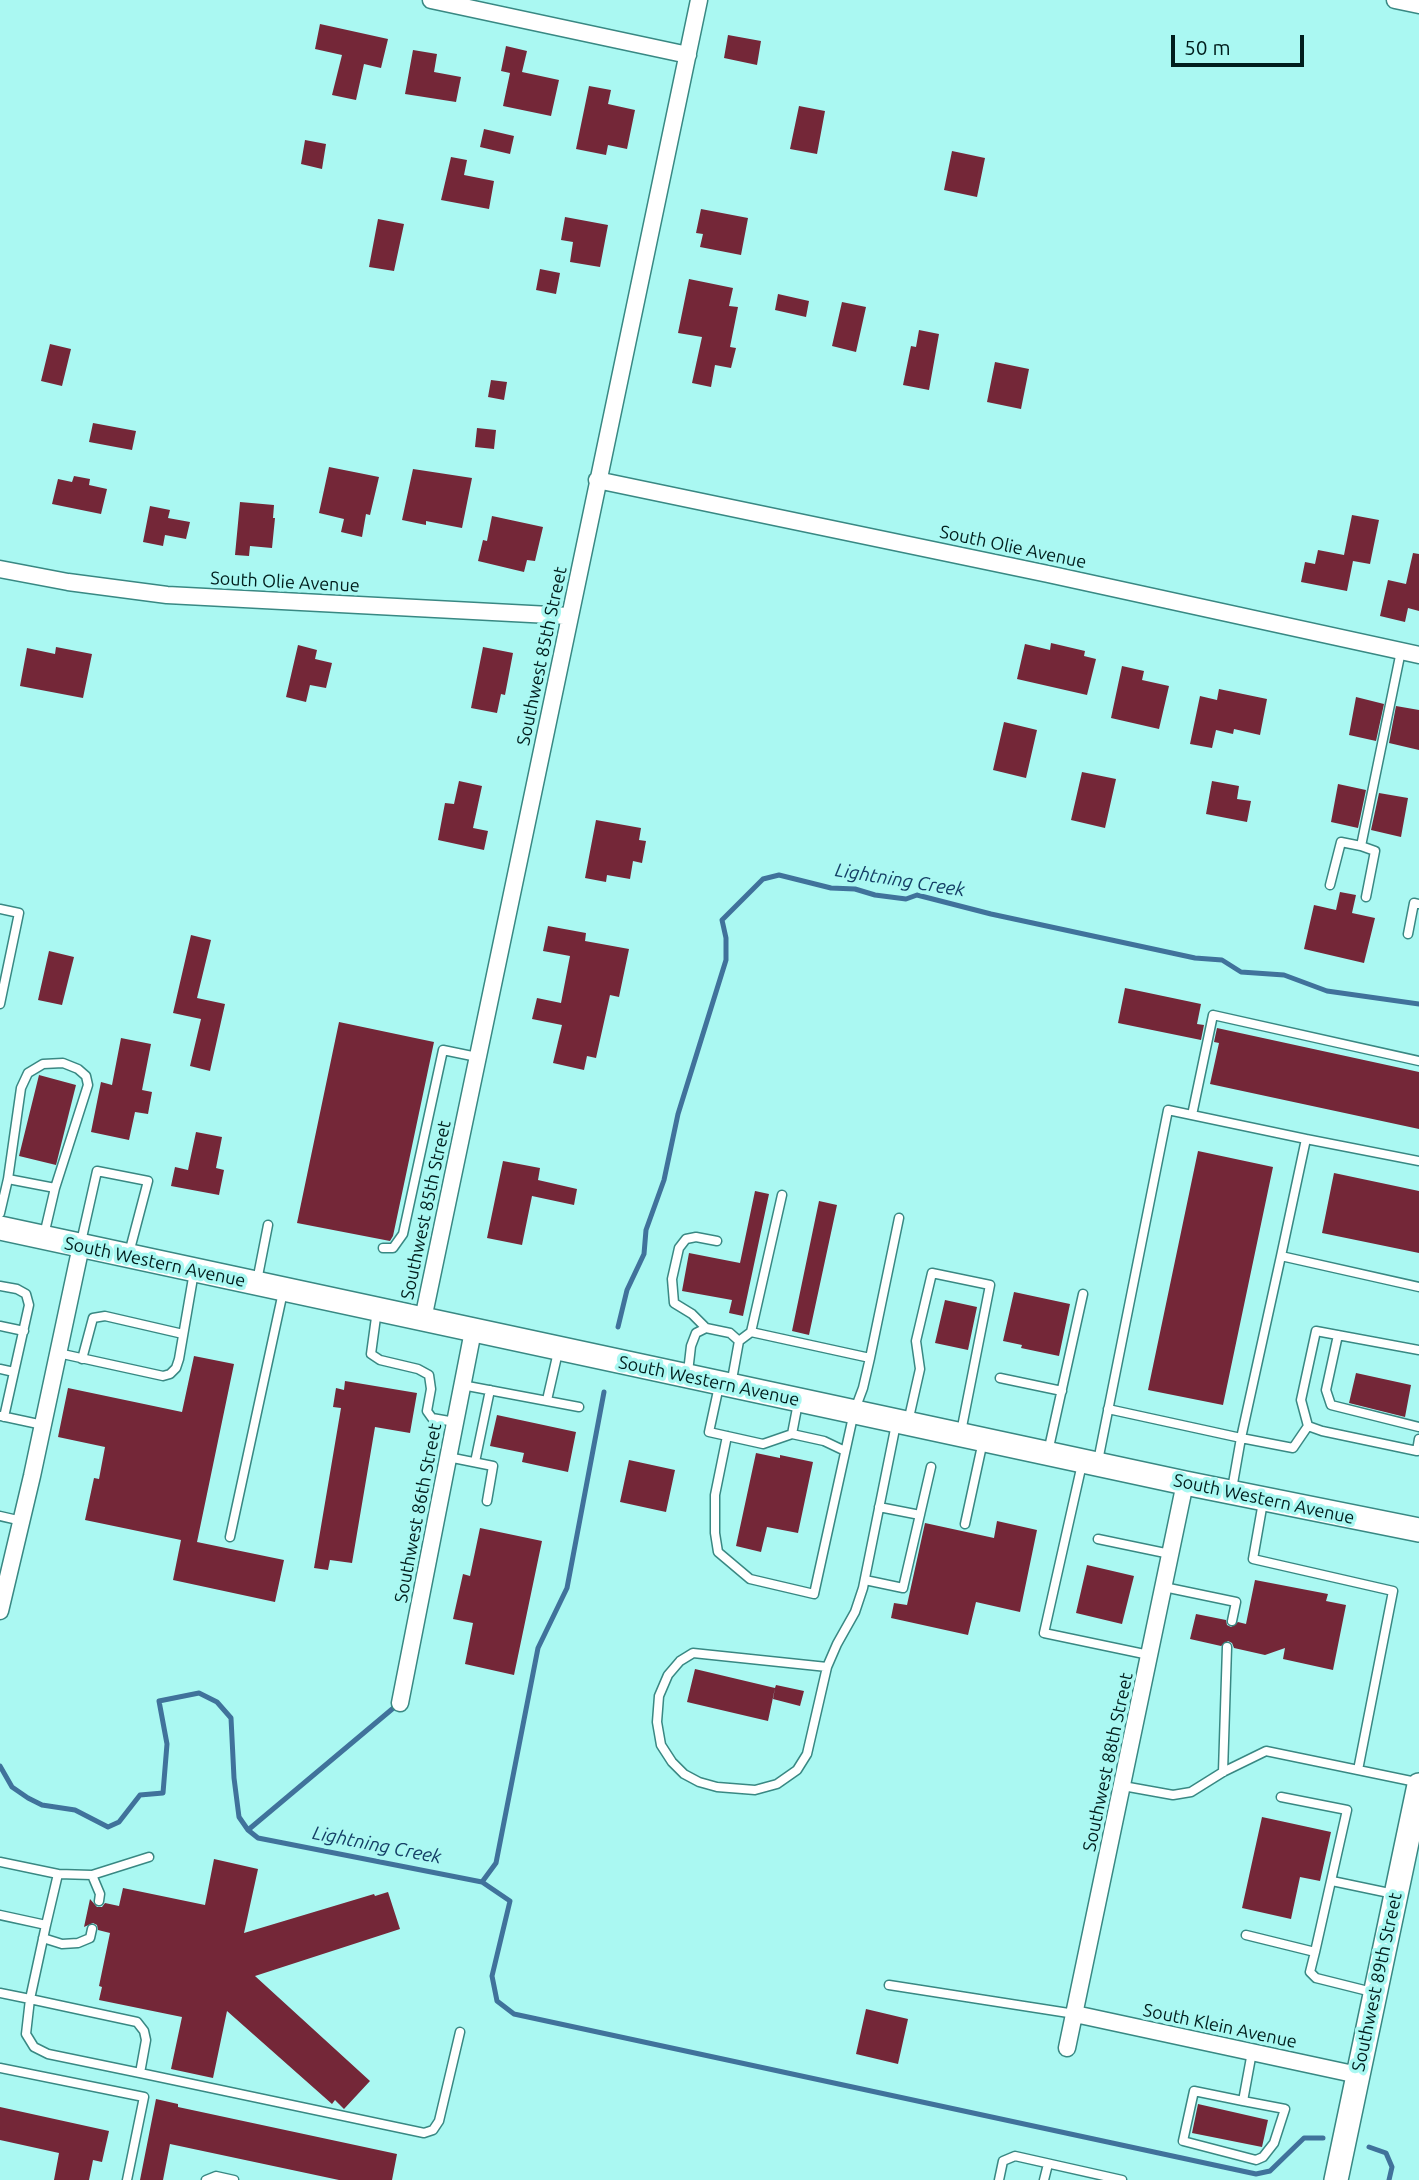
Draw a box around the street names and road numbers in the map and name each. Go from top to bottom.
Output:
street label: South Olie Avenue [938,521,1088,573]
street label: Southwest 85th Street [512,564,572,748]
street label: South Olie Avenue [210,567,360,597]
street label: Southwest 85th Street [396,1118,456,1302]
street label: South Western Avenue [62,1232,248,1292]
street label: South Western Avenue [616,1351,802,1411]
street label: Southwest 86th Street [390,1421,446,1605]
street label: South Western Avenue [1171,1469,1357,1529]
street label: Southwest 88th Street [1078,1670,1138,1854]
street label: Southwest 89th Street [1347,1890,1407,2074]
street label: South Klein Avenue [1141,1999,1299,2053]

